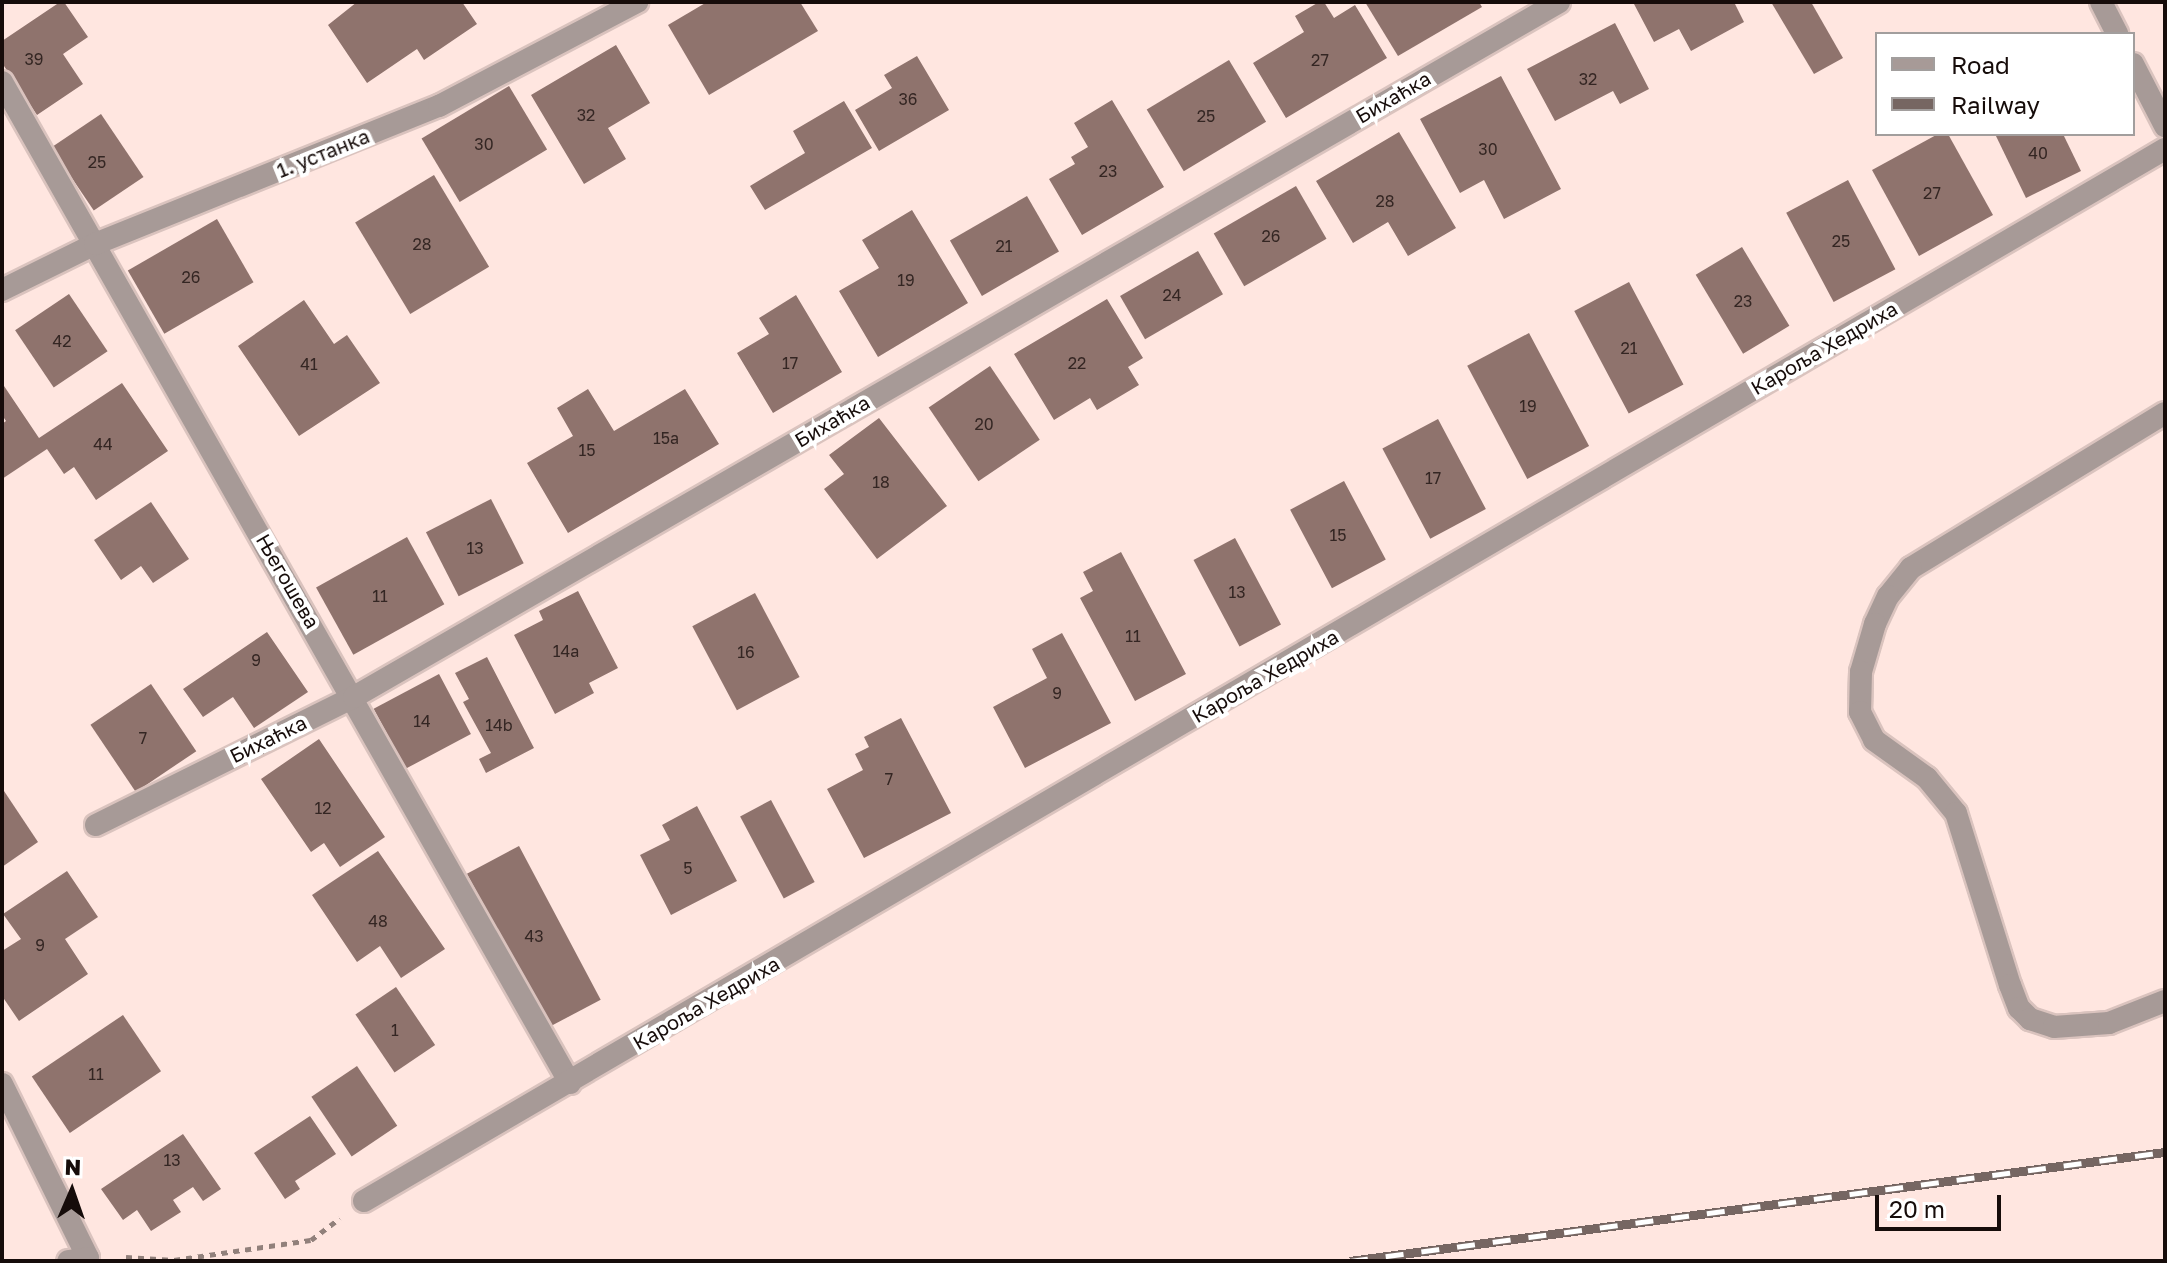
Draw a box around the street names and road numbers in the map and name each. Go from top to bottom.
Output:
street label: Бихаћка [1351,66,1435,128]
street label: 1. устанка [273,124,373,182]
street label: Кароља Хедриха [1746,296,1902,400]
street label: Бихаћка [790,390,874,452]
street label: Његошева [251,529,325,633]
street label: Кароља Хедриха [1187,624,1343,728]
street label: Бихаћка [226,710,310,768]
street label: Кароља Хедриха [628,951,784,1055]

